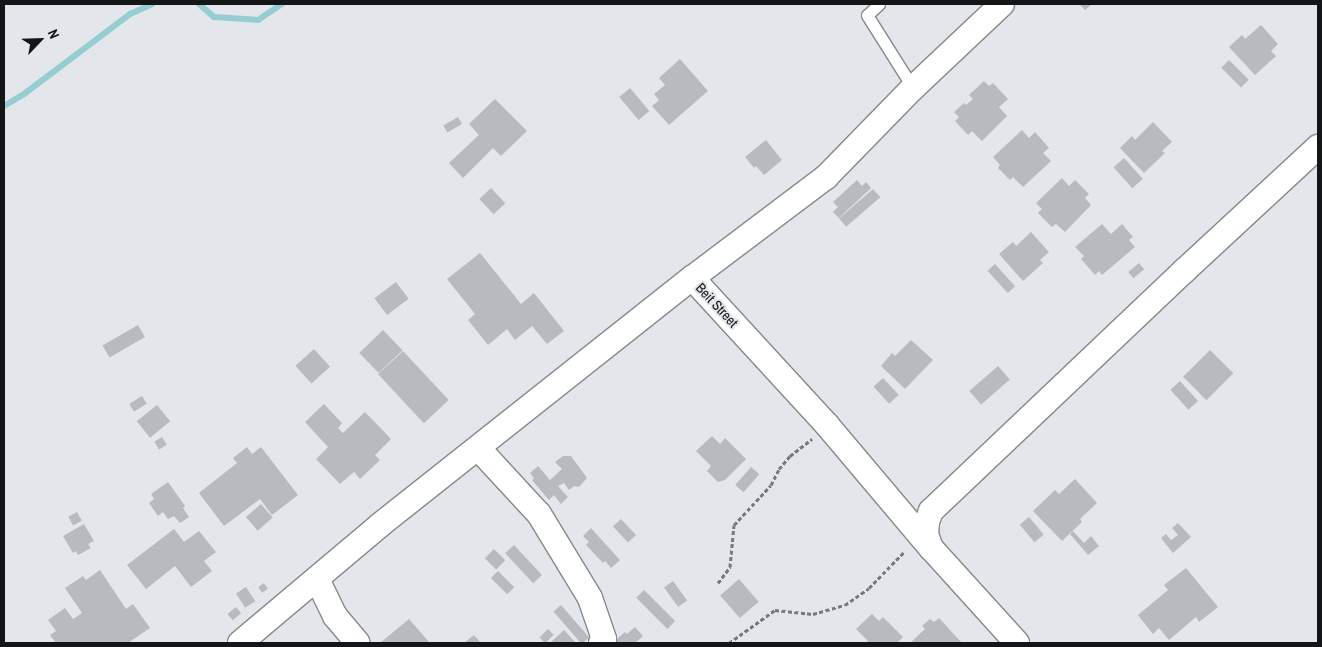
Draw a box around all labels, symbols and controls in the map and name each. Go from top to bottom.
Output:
north arrow [15,15,65,65]
text: N [44,26,64,41]
street label: Beit Street [692,279,742,331]

